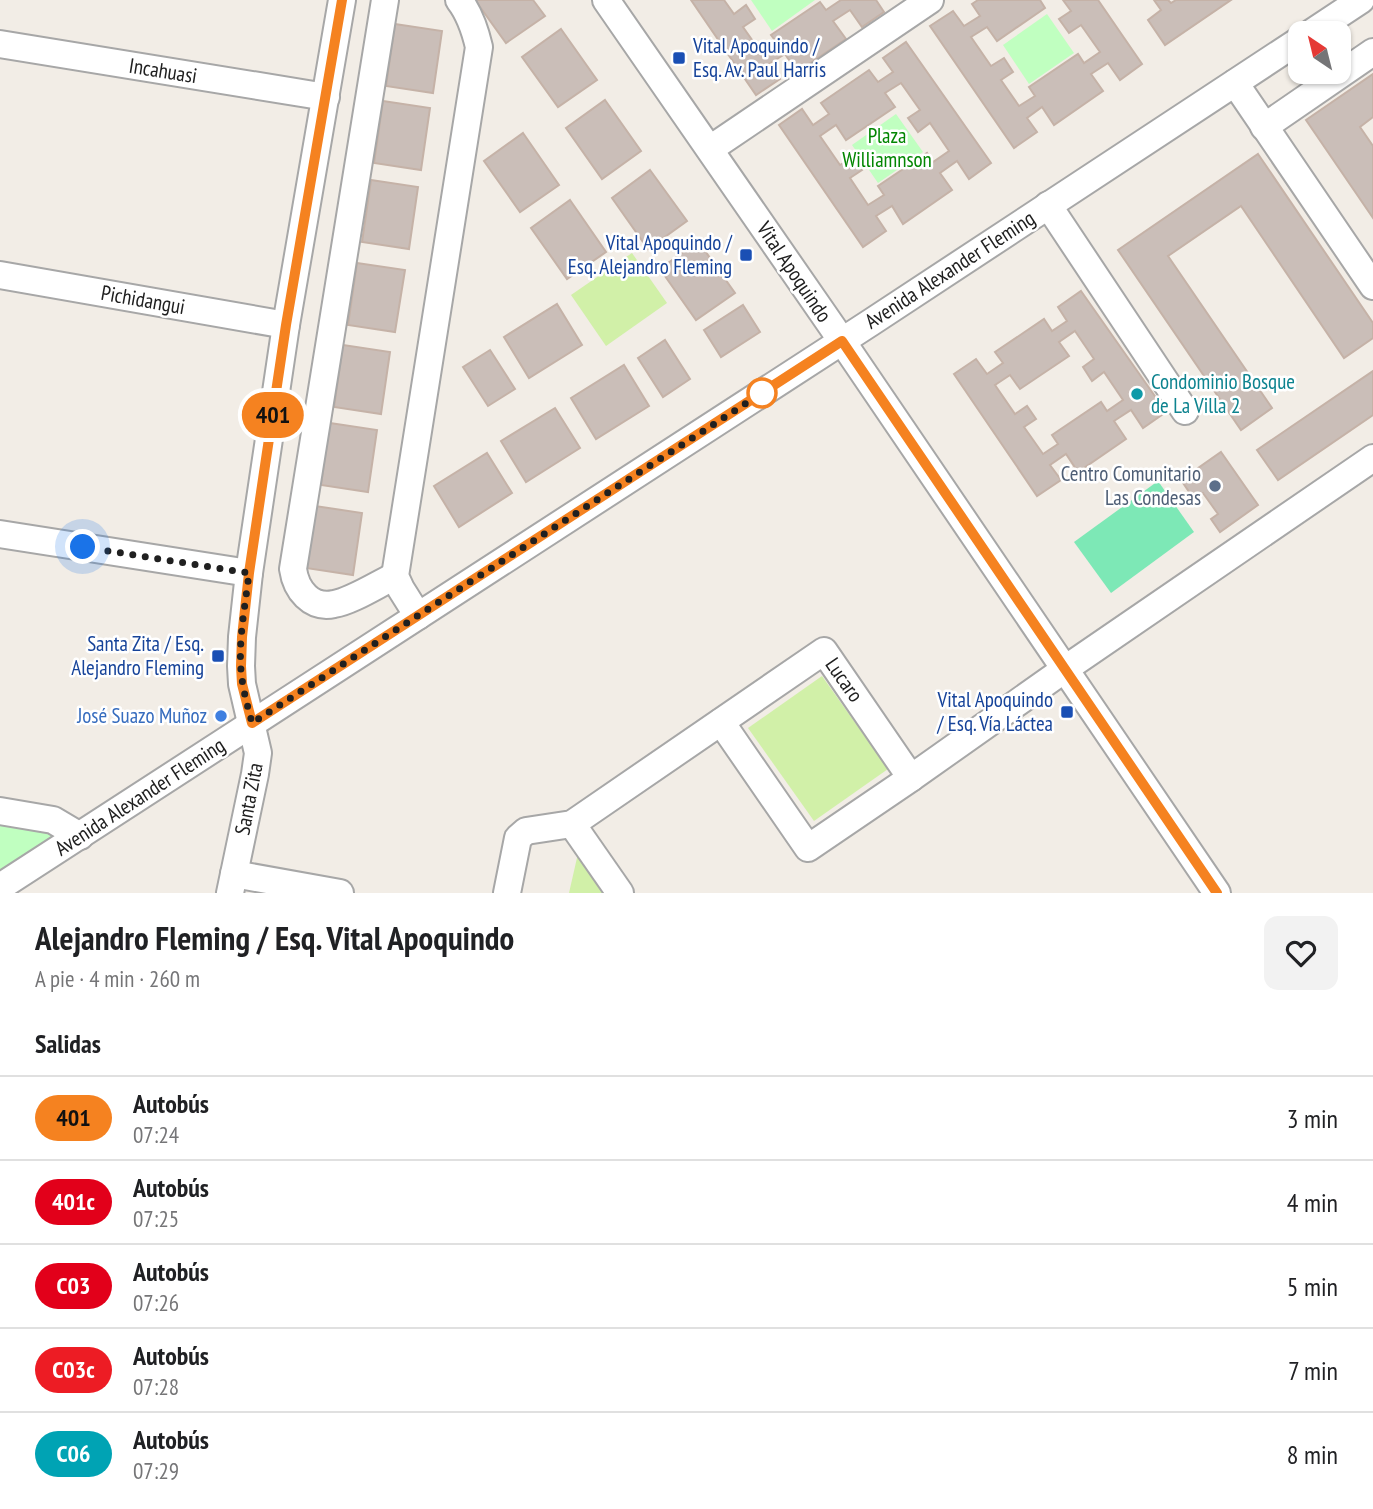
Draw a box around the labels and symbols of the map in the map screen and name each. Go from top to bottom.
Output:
north arrow [1288,21,1351,84]
place label: Vital Apoquindo / Esq. Av. Paul Harris [692,32,826,83]
marker: Vital Apoquindo / Esq. Av. Paul Harris [671,50,687,66]
street label: Incahuasi [127,52,199,89]
park label: Plaza Williamnson [842,122,932,173]
street label: Avenida Alexander Fleming [860,205,1040,335]
street label: Vital Apoquindo [750,215,838,327]
place label: Vital Apoquindo / Esq. Alejandro Fleming [568,229,733,280]
marker: Vital Apoquindo / Esq. Alejandro Fleming [738,247,754,263]
street label: Pichidangui [99,279,187,320]
place label: Condominio Bosque de La Villa 2 [1151,368,1295,419]
unlabelled marker [747,378,777,408]
marker: Condominio Bosque de La Villa 2 [1129,386,1145,402]
line badge: 401 [233,392,313,438]
place label: Centro Comunitario Las Condesas [1061,460,1201,511]
marker: Centro Comunitario Las Condesas [1207,478,1223,494]
your location [65,529,100,564]
place label: Santa Zita / Esq. Alejandro Fleming [71,630,204,681]
marker: Santa Zita / Esq. Alejandro Fleming [210,648,226,664]
street label: Lucaro [820,652,869,707]
place label: Vital Apoquindo / Esq. Vía Láctea [936,686,1053,737]
place label: José Suazo Muñoz [76,702,207,729]
marker: Vital Apoquindo / Esq. Vía Láctea [1059,704,1075,720]
marker: José Suazo Muñoz [213,708,229,724]
street label: Avenida Alexander Fleming [50,732,230,862]
street label: Santa Zita [228,761,269,837]

